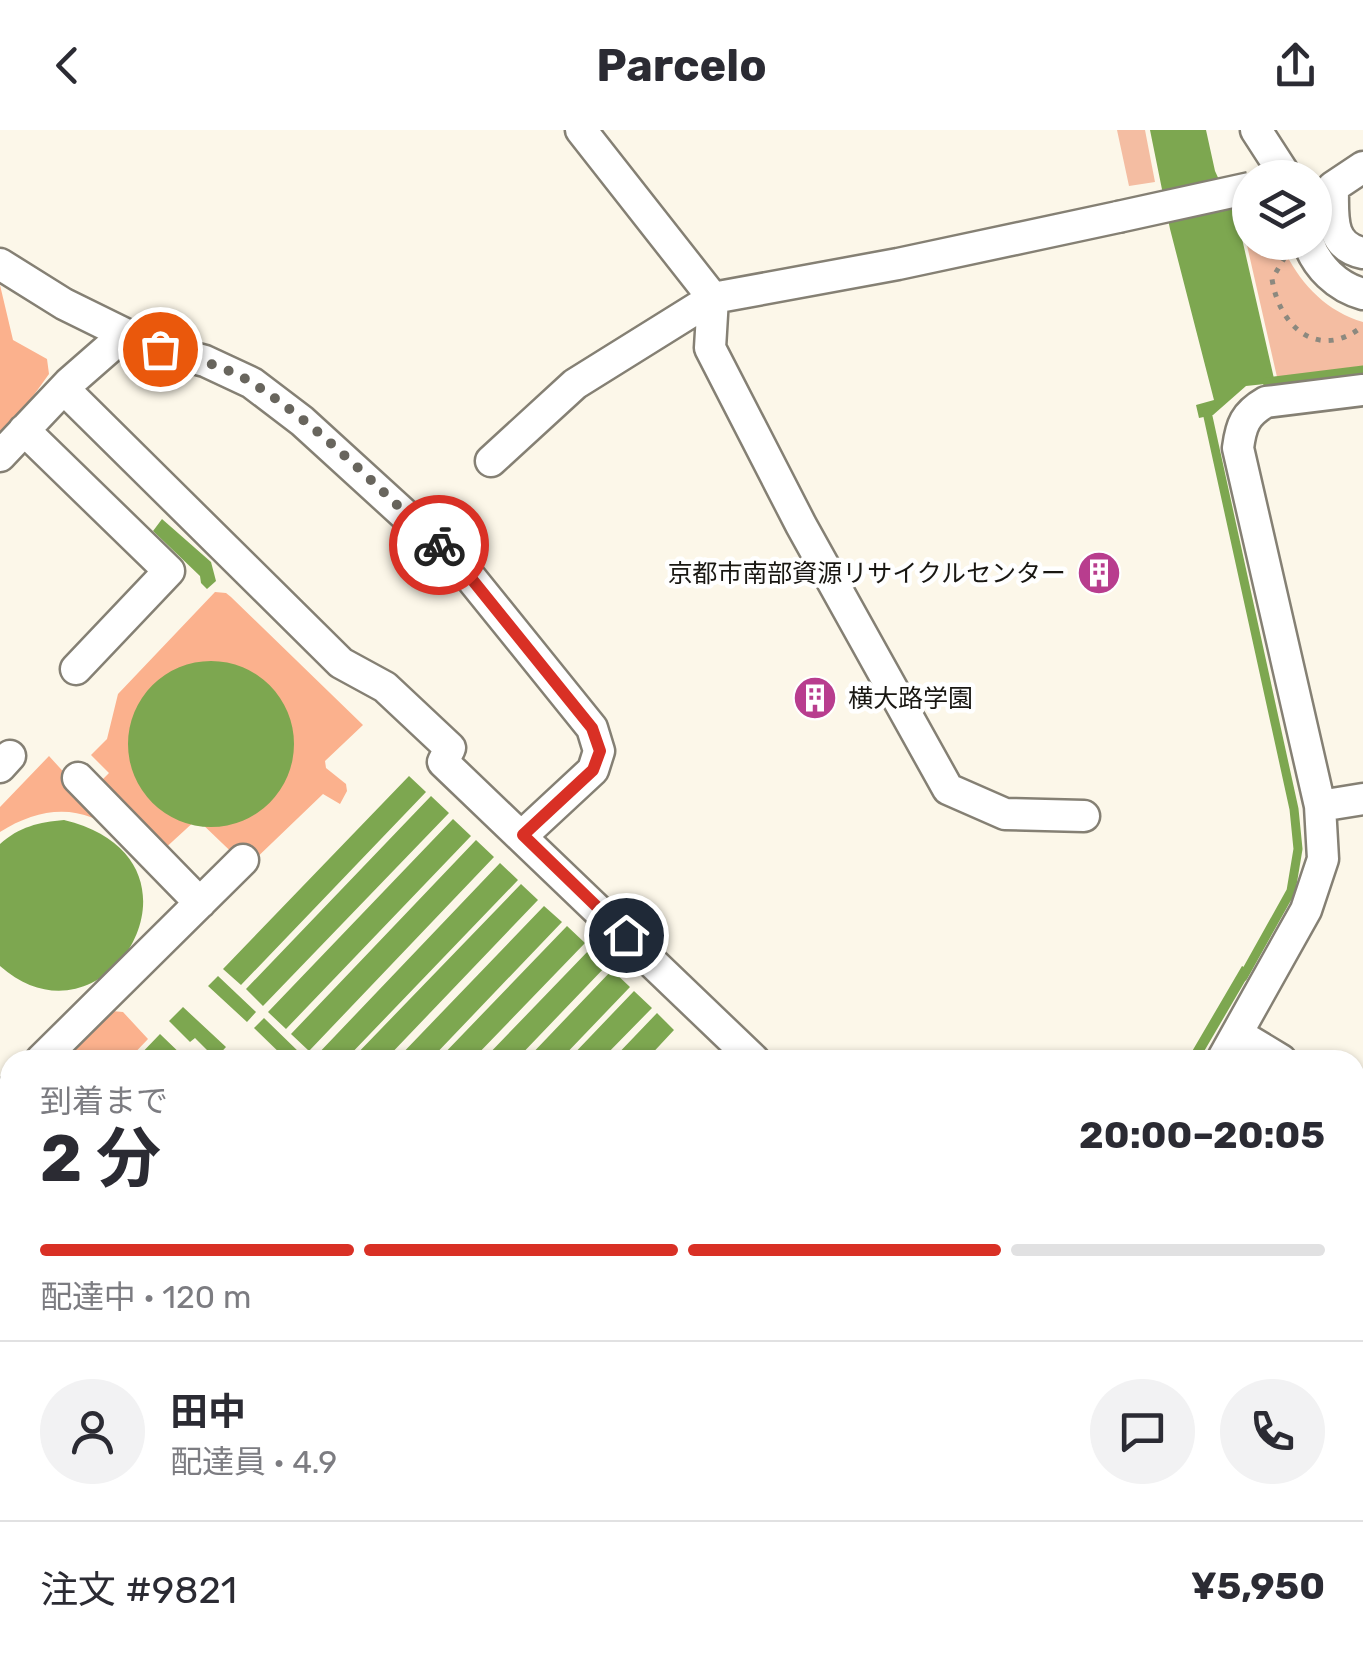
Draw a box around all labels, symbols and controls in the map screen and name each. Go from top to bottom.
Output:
icon: back [40,38,95,93]
icon: share [1268,38,1323,93]
text: Parcelo [596,39,767,92]
map controls [1232,160,1332,260]
button: layers [1232,160,1332,260]
pin [118,307,203,392]
icon: bag [133,322,188,377]
courier [389,495,489,595]
icon: bike [412,518,467,573]
building icon: 京都市南部資源リサイクルセンター [1076,550,1122,596]
place label: 京都市南部資源リサイクルセンター [667,559,1066,588]
building icon: 横大路学園 [792,675,838,721]
place label: 横大路学園 [848,684,973,713]
pin [584,893,669,978]
icon: home [599,908,654,963]
text: 到着まで [40,1082,168,1120]
text: 20:00–20:05 [1079,1112,1325,1158]
text: 2 分 [40,1120,161,1197]
text: 配達中 · 120 m [40,1278,251,1316]
button: person [40,1379,145,1484]
button: chat [1090,1379,1195,1484]
button: phone [1220,1379,1325,1484]
text: 田中 [170,1389,246,1435]
text: 配達員 · 4.9 [170,1443,337,1481]
text: ¥5,950 [1191,1563,1325,1609]
text: 注文 #9821 [40,1567,237,1613]

